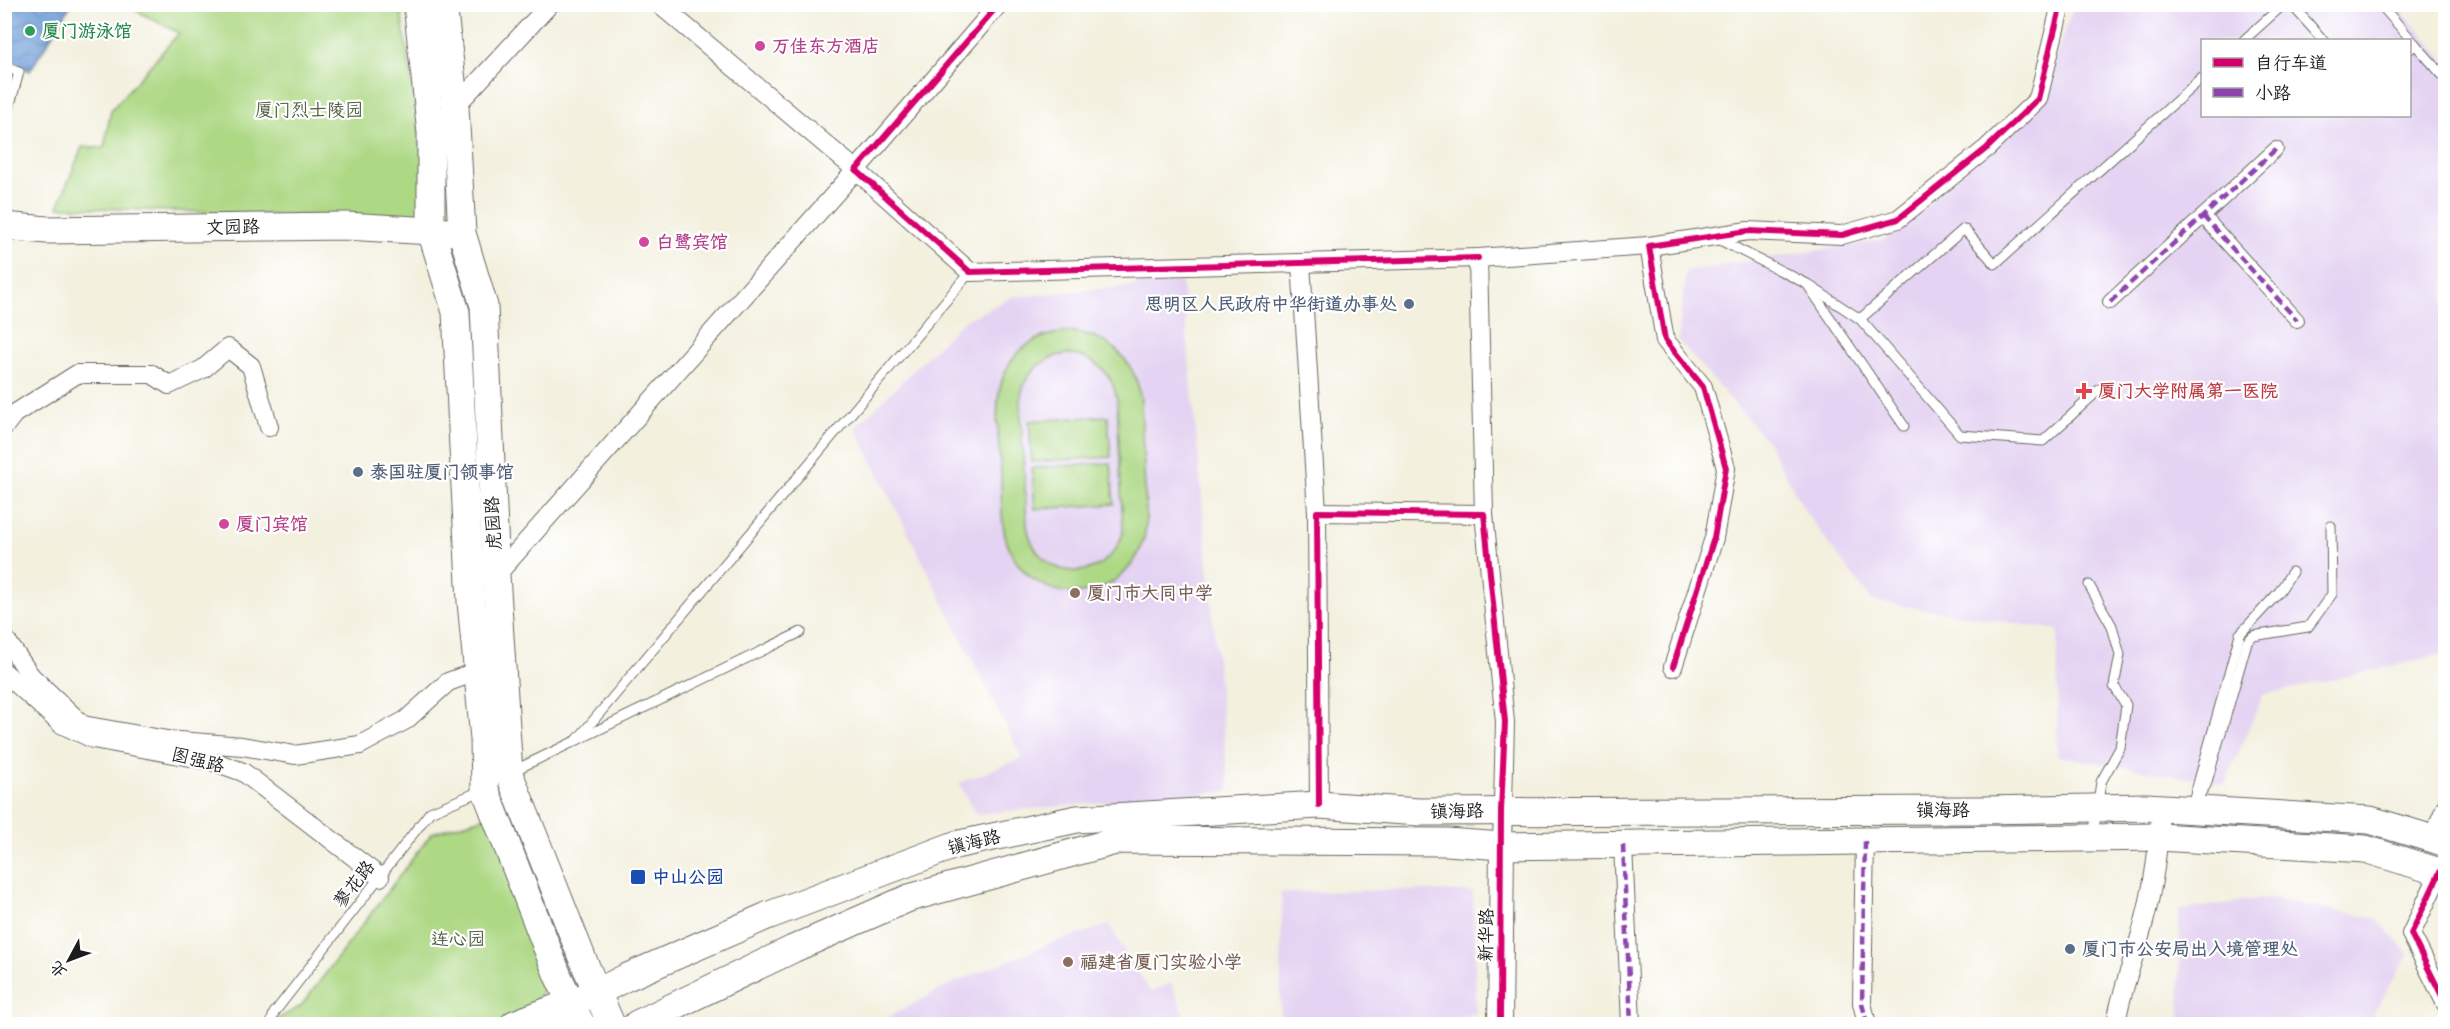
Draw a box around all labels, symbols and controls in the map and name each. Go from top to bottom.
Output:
place label: 厦门游泳馆 [42,21,132,42]
marker: 厦门游泳馆 [23,24,37,38]
place label: 万佳东方酒店 [772,36,880,57]
marker: 万佳东方酒店 [753,39,767,53]
legend [2201,39,2411,117]
text: 自行车道 [2255,53,2327,74]
text: 小路 [2255,83,2291,104]
park label: 厦门烈士陵园 [255,100,363,121]
street label: 文园路 [206,217,260,238]
place label: 白鹭宾馆 [656,232,728,253]
marker: 白鹭宾馆 [637,235,651,249]
place label: 思明区人民政府中华街道办事处 [1145,294,1397,315]
marker: 思明区人民政府中华街道办事处 [1402,297,1416,311]
place label: 厦门大学附属第一医院 [2098,381,2278,402]
marker: 厦门大学附属第一医院 [2075,382,2093,400]
place label: 泰国驻厦门领事馆 [370,462,514,483]
marker: 泰国驻厦门领事馆 [351,465,365,479]
street label: 虎园路 [482,495,505,550]
place label: 厦门宾馆 [236,514,308,535]
marker: 厦门宾馆 [217,517,231,531]
place label: 厦门市大同中学 [1087,583,1213,604]
marker: 厦门市大同中学 [1068,586,1082,600]
street label: 图强路 [169,744,227,777]
street label: 镇海路 [1916,800,1970,821]
street label: 镇海路 [1430,801,1484,822]
street label: 镇海路 [945,826,1003,859]
street label: 蓼花路 [329,857,379,912]
place label: 中山公园 [652,867,724,888]
marker: 中山公园 [629,868,647,886]
street label: 新华路 [1476,908,1497,962]
park label: 连心园 [431,929,485,950]
north arrow [39,930,99,990]
place label: 厦门市公安局出入境管理处 [2082,939,2298,960]
marker: 厦门市公安局出入境管理处 [2063,942,2077,956]
place label: 福建省厦门实验小学 [1080,952,1242,973]
marker: 福建省厦门实验小学 [1061,955,1075,969]
text: 北 [46,957,70,981]

